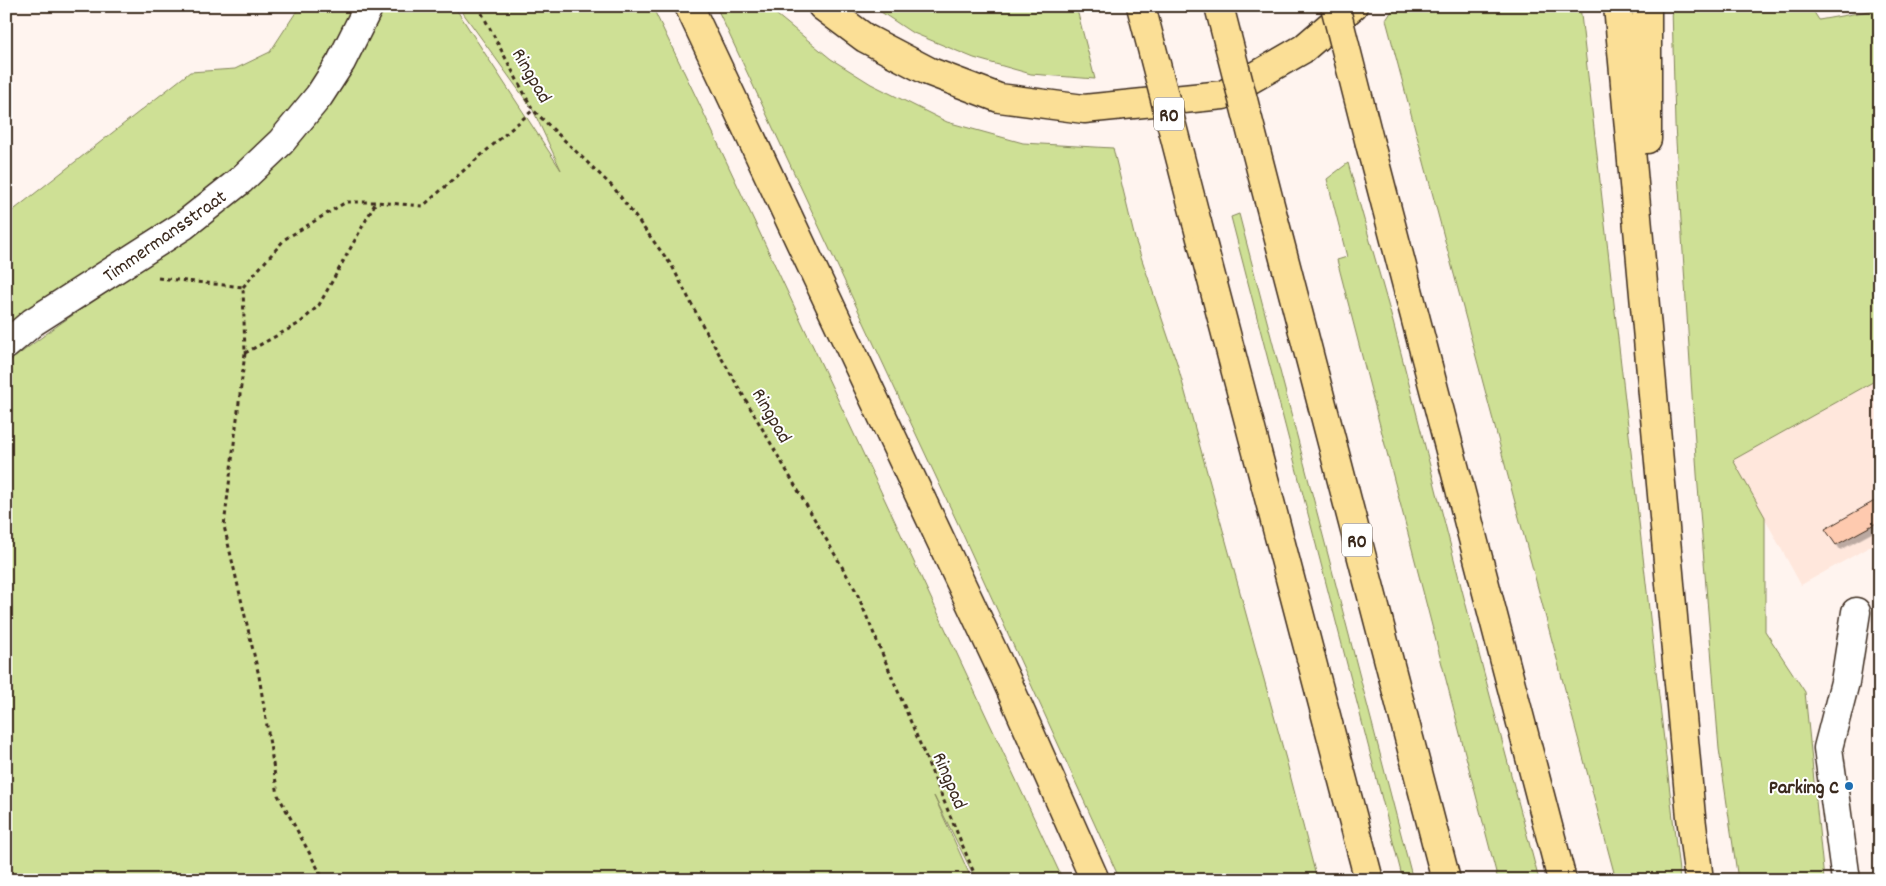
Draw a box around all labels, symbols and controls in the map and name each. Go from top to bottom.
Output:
street label: Ringpad [503,44,557,109]
road number: R0 [1154,98,1184,130]
street label: Timmermansstraat [98,184,233,291]
street label: Ringpad [743,384,797,449]
road number: R0 [1342,524,1372,556]
street label: Ringpad [924,748,973,814]
place label: Parking C [1769,775,1839,803]
marker: Parking C [1843,780,1855,792]

